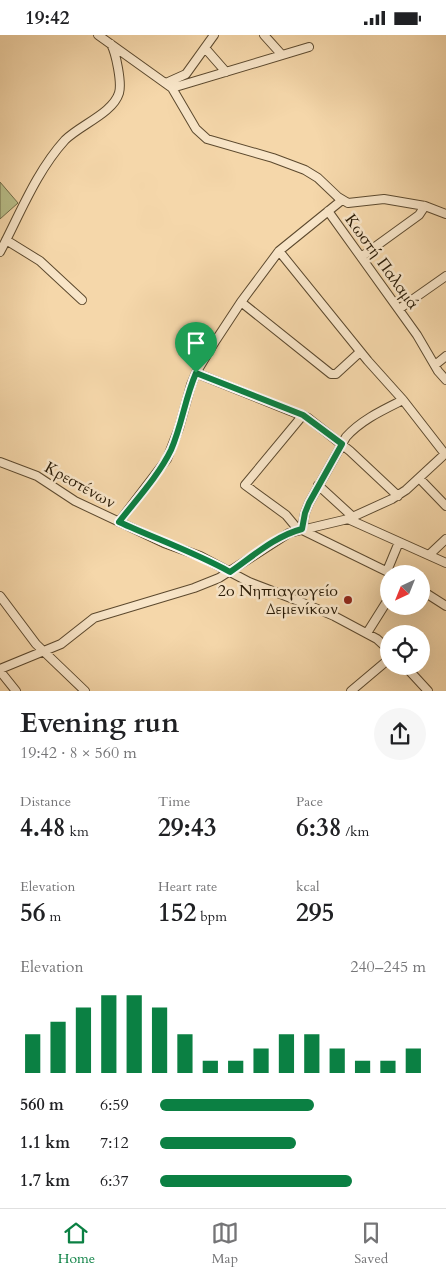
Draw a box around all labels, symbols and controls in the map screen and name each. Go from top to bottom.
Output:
text: 19:42 [25,5,69,31]
street label: Κωστή Παλαμά [340,210,424,314]
pin [175,322,217,373]
icon: arrive [182,329,210,357]
street label: Κρεστένων [41,457,119,514]
north arrow [380,565,430,615]
map controls [380,565,430,675]
place label: 2ο Νηπιαγωγείο Δεμενίκων [218,580,338,620]
marker: 2ο Νηπιαγωγείο Δεμενίκων [342,594,354,606]
button: locate [380,625,430,675]
text: Evening run [20,704,179,742]
button: share [374,708,426,760]
text: 19:42 · 8 × 560 m [20,742,137,764]
text: Distance [20,792,71,811]
text: Time [158,792,190,811]
text: Pace [296,792,323,811]
text: 4.48 [20,811,66,845]
text: 29:43 [158,811,216,845]
text: 6:38 [296,811,342,845]
text: km [66,822,89,841]
text: /km [342,822,369,841]
text: Elevation [20,877,76,896]
text: Heart rate [158,877,217,896]
text: kcal [296,877,320,896]
text: 56 [20,896,46,930]
text: 152 [158,896,196,930]
text: 295 [296,896,334,930]
text: m [46,907,61,926]
text: bpm [196,907,227,926]
text: Elevation [20,956,84,978]
text: 240–245 m [350,956,426,978]
text: 560 m [20,1094,64,1116]
text: 6:59 [100,1094,129,1116]
text: 1.1 km [20,1132,70,1154]
text: 7:12 [100,1132,129,1154]
text: 1.7 km [20,1170,70,1192]
text: 6:37 [100,1170,129,1192]
tab: Home [58,1219,95,1268]
tab: Map [211,1219,239,1268]
tab: Saved [354,1219,388,1268]

